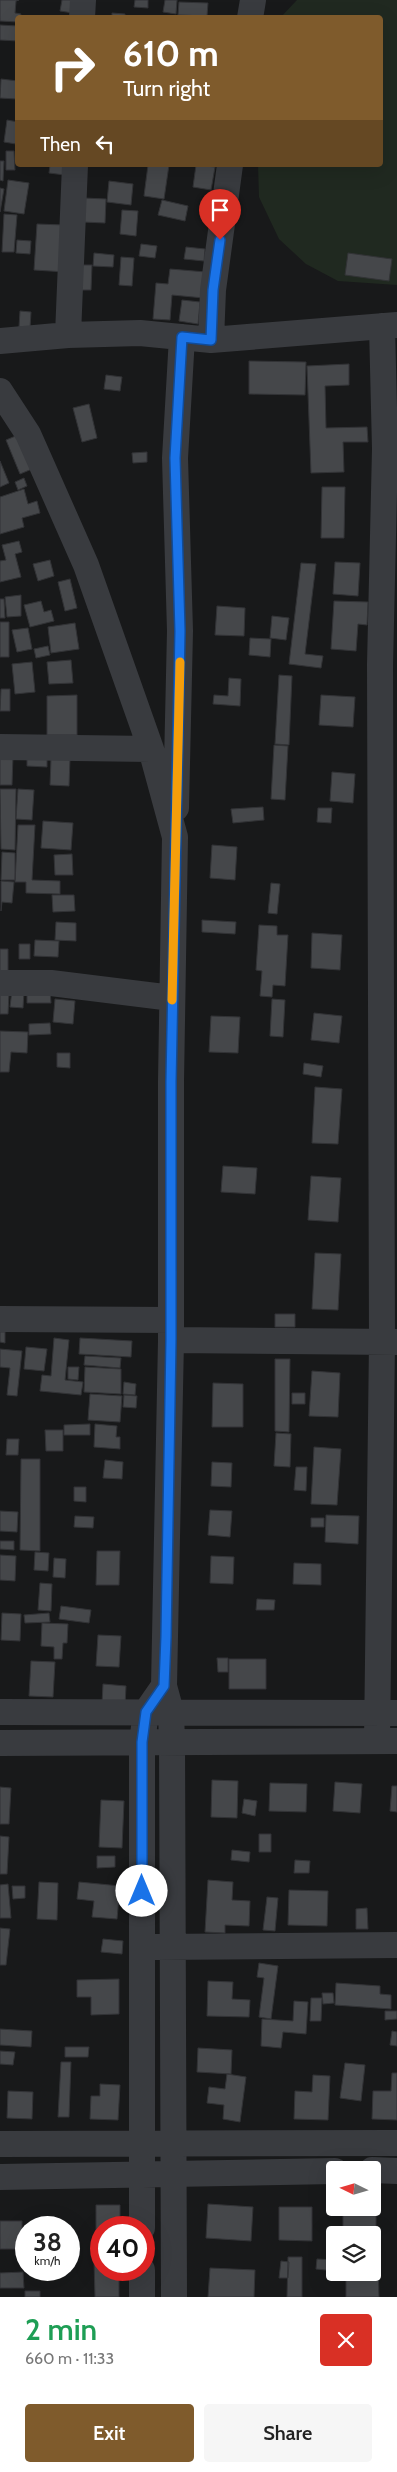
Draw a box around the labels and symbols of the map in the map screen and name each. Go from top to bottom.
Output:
pin [199,189,241,240]
position arrow [115,1864,167,1916]
north arrow [326,2161,381,2216]
speed limit sign: 40 [90,2216,155,2281]

